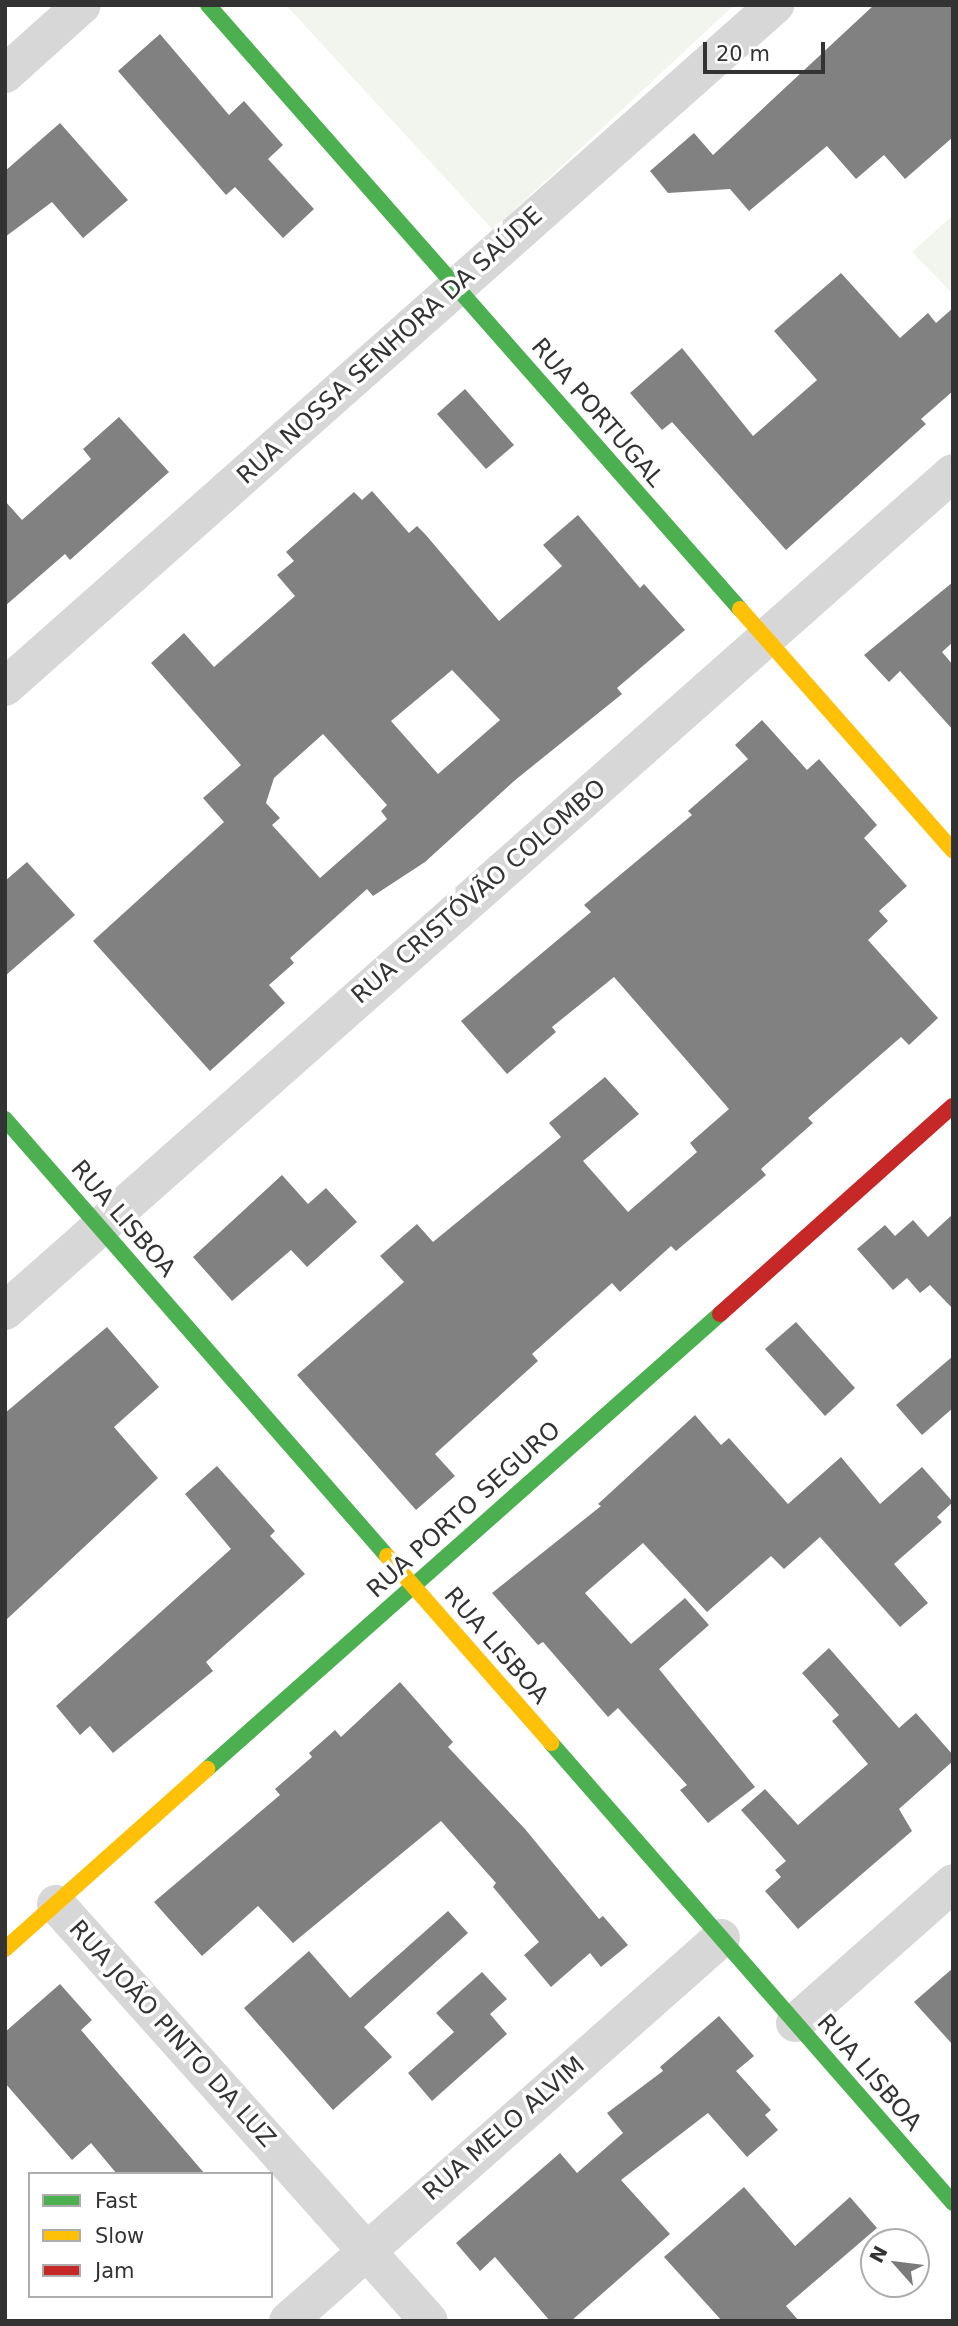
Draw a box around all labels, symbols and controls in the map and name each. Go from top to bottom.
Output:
scale bar [706,28,828,72]
text: 20 m [716,42,770,66]
street label: RUA NOSSA SENHORA DA SAÚDE [232,201,548,491]
street label: RUA PORTUGAL [525,333,669,493]
street label: RUA CRISTÓVÃO COLOMBO [346,774,612,1010]
street label: RUA LISBOA [65,1155,181,1283]
street label: RUA PORTO SEGURO [362,1416,566,1604]
street label: RUA LISBOA [438,1582,554,1710]
street label: RUA JOÃO PINTO DA LUZ [63,1915,281,2153]
street label: RUA LISBOA [811,2009,927,2137]
street label: RUA MELO ALVIM [417,2051,591,2207]
legend [28,2172,273,2298]
text: Fast [95,2189,137,2213]
text: Slow [95,2224,144,2248]
north arrow [860,2228,930,2298]
text: N [865,2242,892,2266]
text: Jam [95,2259,135,2283]

